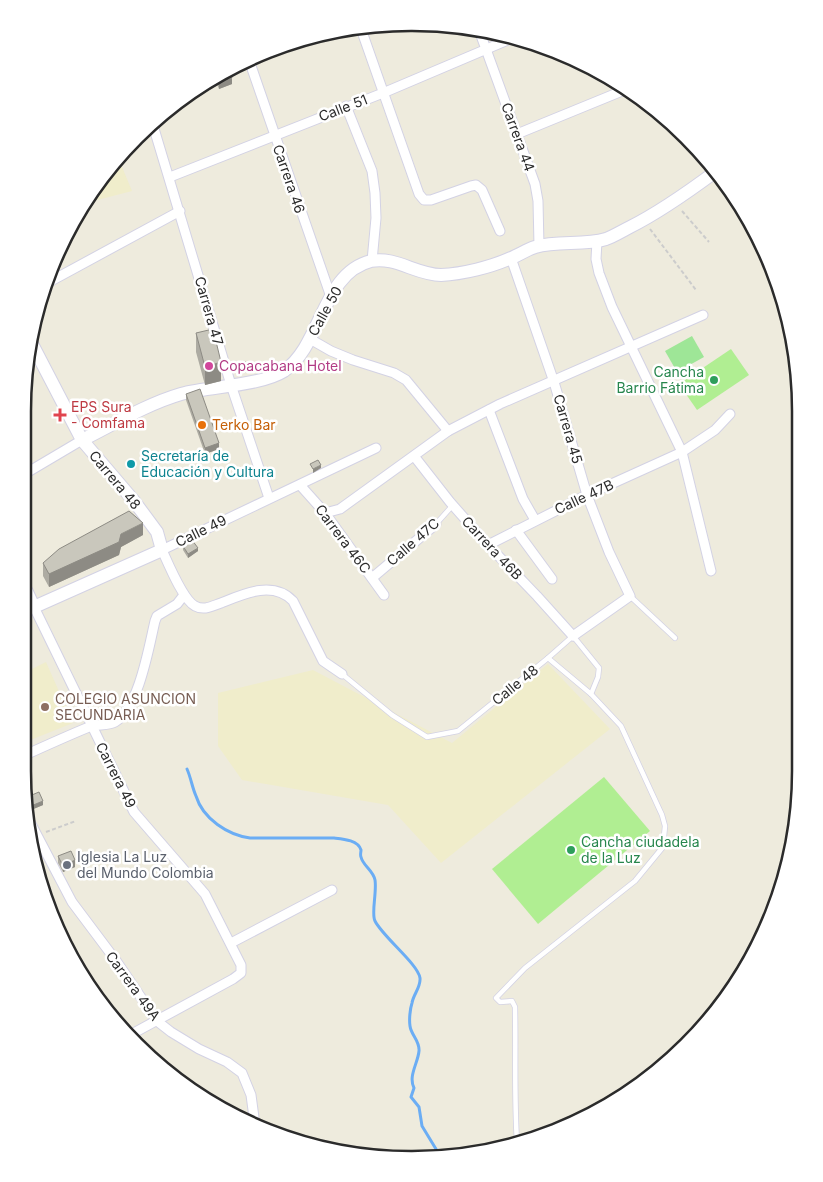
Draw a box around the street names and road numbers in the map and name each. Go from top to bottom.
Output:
street label: Calle 51 [316,90,370,125]
street label: Carrera 44 [498,100,539,174]
street label: Carrera 46 [270,142,309,215]
street label: Carrera 47 [192,274,227,347]
street label: Calle 50 [304,283,345,339]
street label: Carrera 45 [550,392,586,466]
street label: Carrera 48 [86,447,145,513]
street label: Calle 47B [552,476,616,518]
street label: Carrera 46C [312,501,375,576]
street label: Calle 49 [172,511,229,550]
street label: Carrera 46B [459,512,526,583]
street label: Calle 47C [383,514,442,569]
street label: Calle 48 [488,661,541,708]
street label: Carrera 49 [93,739,140,811]
street label: Carrera 49A [103,948,164,1024]

